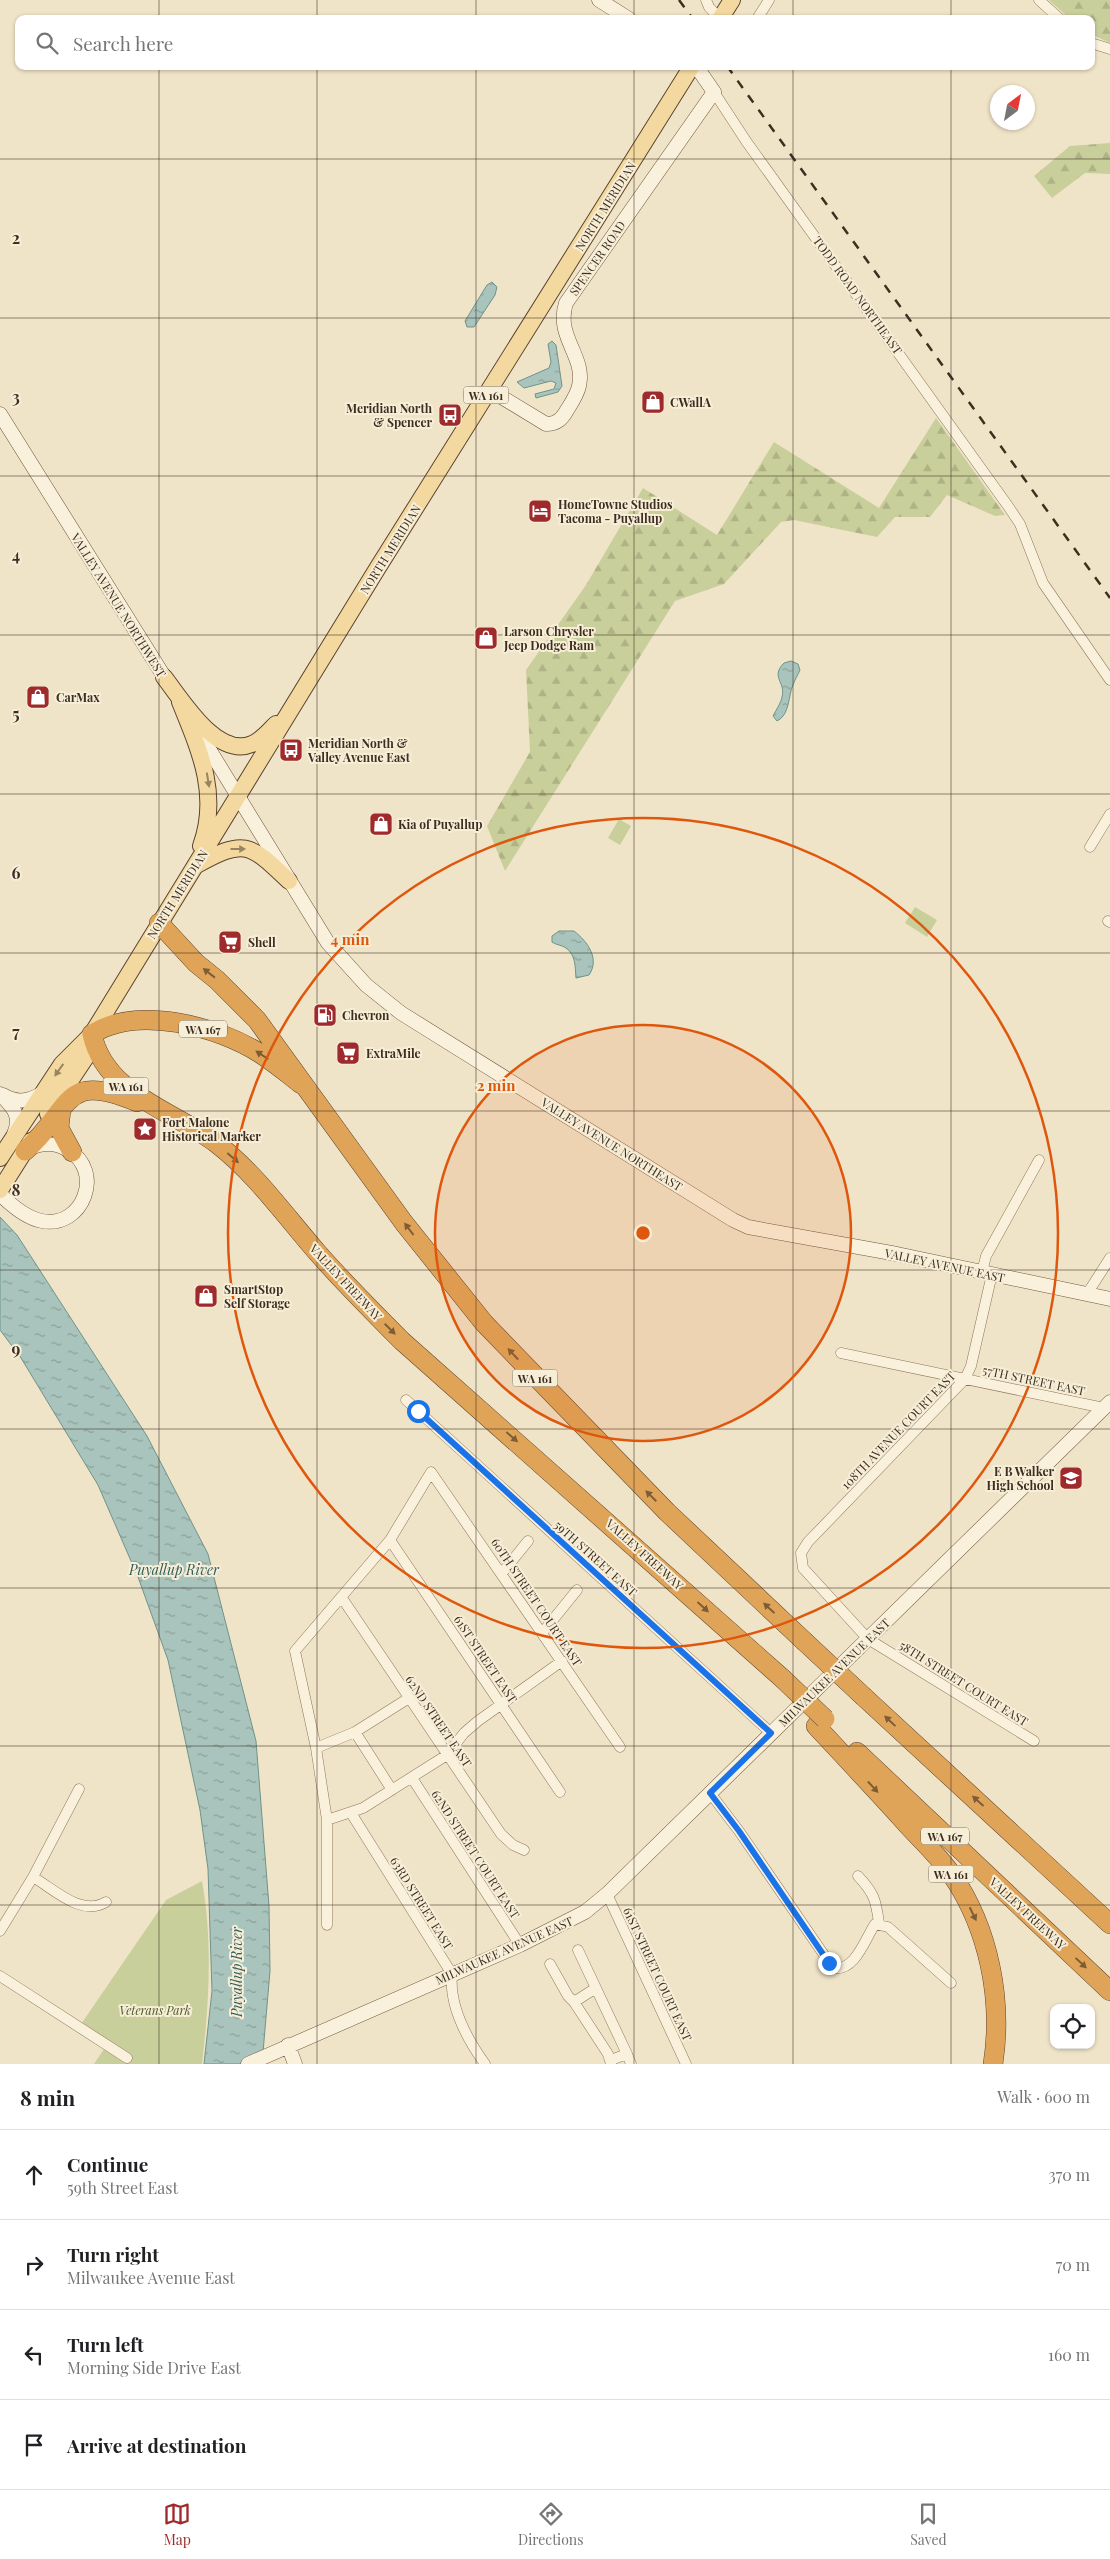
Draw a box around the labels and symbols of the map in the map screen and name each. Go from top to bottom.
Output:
north arrow [990,85,1035,130]
street label: NORTH MERIDIAN [571,158,639,254]
street label: SPENCER ROAD [565,217,629,299]
text: 2 [12,227,20,248]
street label: TODD ROAD NORTHEAST [810,233,907,358]
text: 3 [12,386,20,407]
road number: WA 161 [464,386,508,404]
shop icon: CWallA [640,389,666,415]
place label: CWallA [670,394,712,410]
place label: Meridian North & Spencer [346,400,433,430]
bus stop icon: Meridian North & Spencer [437,402,463,428]
place label: HomeTowne Studios Tacoma - Puyallup [558,496,673,526]
hotel icon: HomeTowne Studios Tacoma - Puyallup [527,498,553,524]
street label: NORTH MERIDIAN [356,501,424,597]
street label: VALLEY AVENUE NORTHWEST [67,529,170,681]
text: 4 [12,544,20,565]
place label: Larson Chrysler Jeep Dodge Ram [503,623,594,653]
shop icon: Larson Chrysler Jeep Dodge Ram [473,625,499,651]
shop icon: CarMax [25,684,51,710]
place label: CarMax [56,689,100,705]
text: 5 [12,703,20,724]
place label: Meridian North & Valley Avenue East [307,735,411,765]
bus stop icon: Meridian North & Valley Avenue East [278,737,304,763]
one-way arrow [204,773,212,789]
shop icon: Kia of Puyallup [368,811,394,837]
place label: Kia of Puyallup [398,816,482,832]
one-way arrow [230,845,246,853]
street label: NORTH MERIDIAN [143,846,211,942]
text: 6 [12,862,21,883]
supermarket icon: Shell [217,929,243,955]
text: 4 min [331,929,370,949]
place label: Shell [248,934,276,950]
one-way arrow [203,968,216,979]
fuel station icon: Chevron [312,1002,338,1028]
place label: Chevron [342,1007,390,1023]
text: 7 [12,1021,20,1042]
road number: WA 167 [179,1021,227,1038]
supermarket icon: ExtraMile [335,1040,361,1066]
place label: ExtraMile [366,1045,421,1061]
one-way arrow [255,1050,268,1060]
one-way arrow [54,1063,64,1076]
text: 2 min [477,1075,516,1095]
road number: WA 161 [104,1078,148,1094]
street label: VALLEY AVENUE NORTHEAST [537,1093,686,1194]
place label: Fort Malone Historical Marker [162,1114,261,1144]
place icon: Fort Malone Historical Marker [132,1116,158,1142]
one-way arrow [227,1152,239,1164]
text: 8 [12,1179,21,1200]
one-way arrow [404,1223,415,1236]
centre of rings [634,1224,652,1242]
street label: VALLEY FREEWAY [306,1240,386,1324]
street label: VALLEY AVENUE EAST [882,1244,1007,1286]
place label: SmartStop Self Storage [224,1281,290,1311]
shop icon: SmartStop Self Storage [193,1283,219,1309]
one-way arrow [384,1323,396,1335]
text: 9 [12,1338,21,1359]
one-way arrow [507,1349,519,1361]
street label: 57TH STREET EAST [981,1361,1087,1399]
street label: 108TH AVENUE COURT EAST [837,1367,959,1492]
road number: WA 161 [512,1370,558,1386]
route start [407,1400,430,1423]
one-way arrow [505,1432,518,1443]
place label: E B Walker High School [986,1463,1054,1493]
school or university icon: E B Walker High School [1058,1465,1084,1491]
one-way arrow [645,1490,657,1502]
street label: VALLEY FREEWAY [602,1514,688,1594]
street label: 59TH STREET EAST [551,1517,641,1600]
street label: 60TH STREET COURT EAST [488,1535,586,1670]
water label: Puyallup River [128,1560,220,1579]
one-way arrow [696,1601,708,1613]
one-way arrow [763,1602,775,1614]
street label: 61ST STREET EAST [451,1612,522,1706]
street label: MILWAUKEE AVENUE EAST [775,1614,894,1730]
street label: 58TH STREET COURT EAST [897,1637,1032,1730]
street label: 62ND STREET EAST [402,1672,476,1770]
one-way arrow [884,1715,896,1727]
one-way arrow [867,1781,879,1793]
street label: 62ND STREET COURT EAST [428,1787,524,1922]
one-way arrow [972,1795,984,1807]
road number: WA 167 [921,1828,969,1844]
street label: 63RD STREET EAST [387,1854,457,1953]
road number: WA 161 [928,1866,974,1882]
street label: VALLEY FREEWAY [986,1873,1070,1953]
street label: 61ST STREET COURT EAST [620,1905,696,2044]
one-way arrow [969,1907,977,1921]
street label: MILWAUKEE AVENUE EAST [433,1912,576,1988]
water label: Puyallup River [227,1926,246,2018]
route end [818,1952,841,1975]
one-way arrow [1074,1957,1086,1969]
park label: Veterans Park [119,2002,191,2018]

